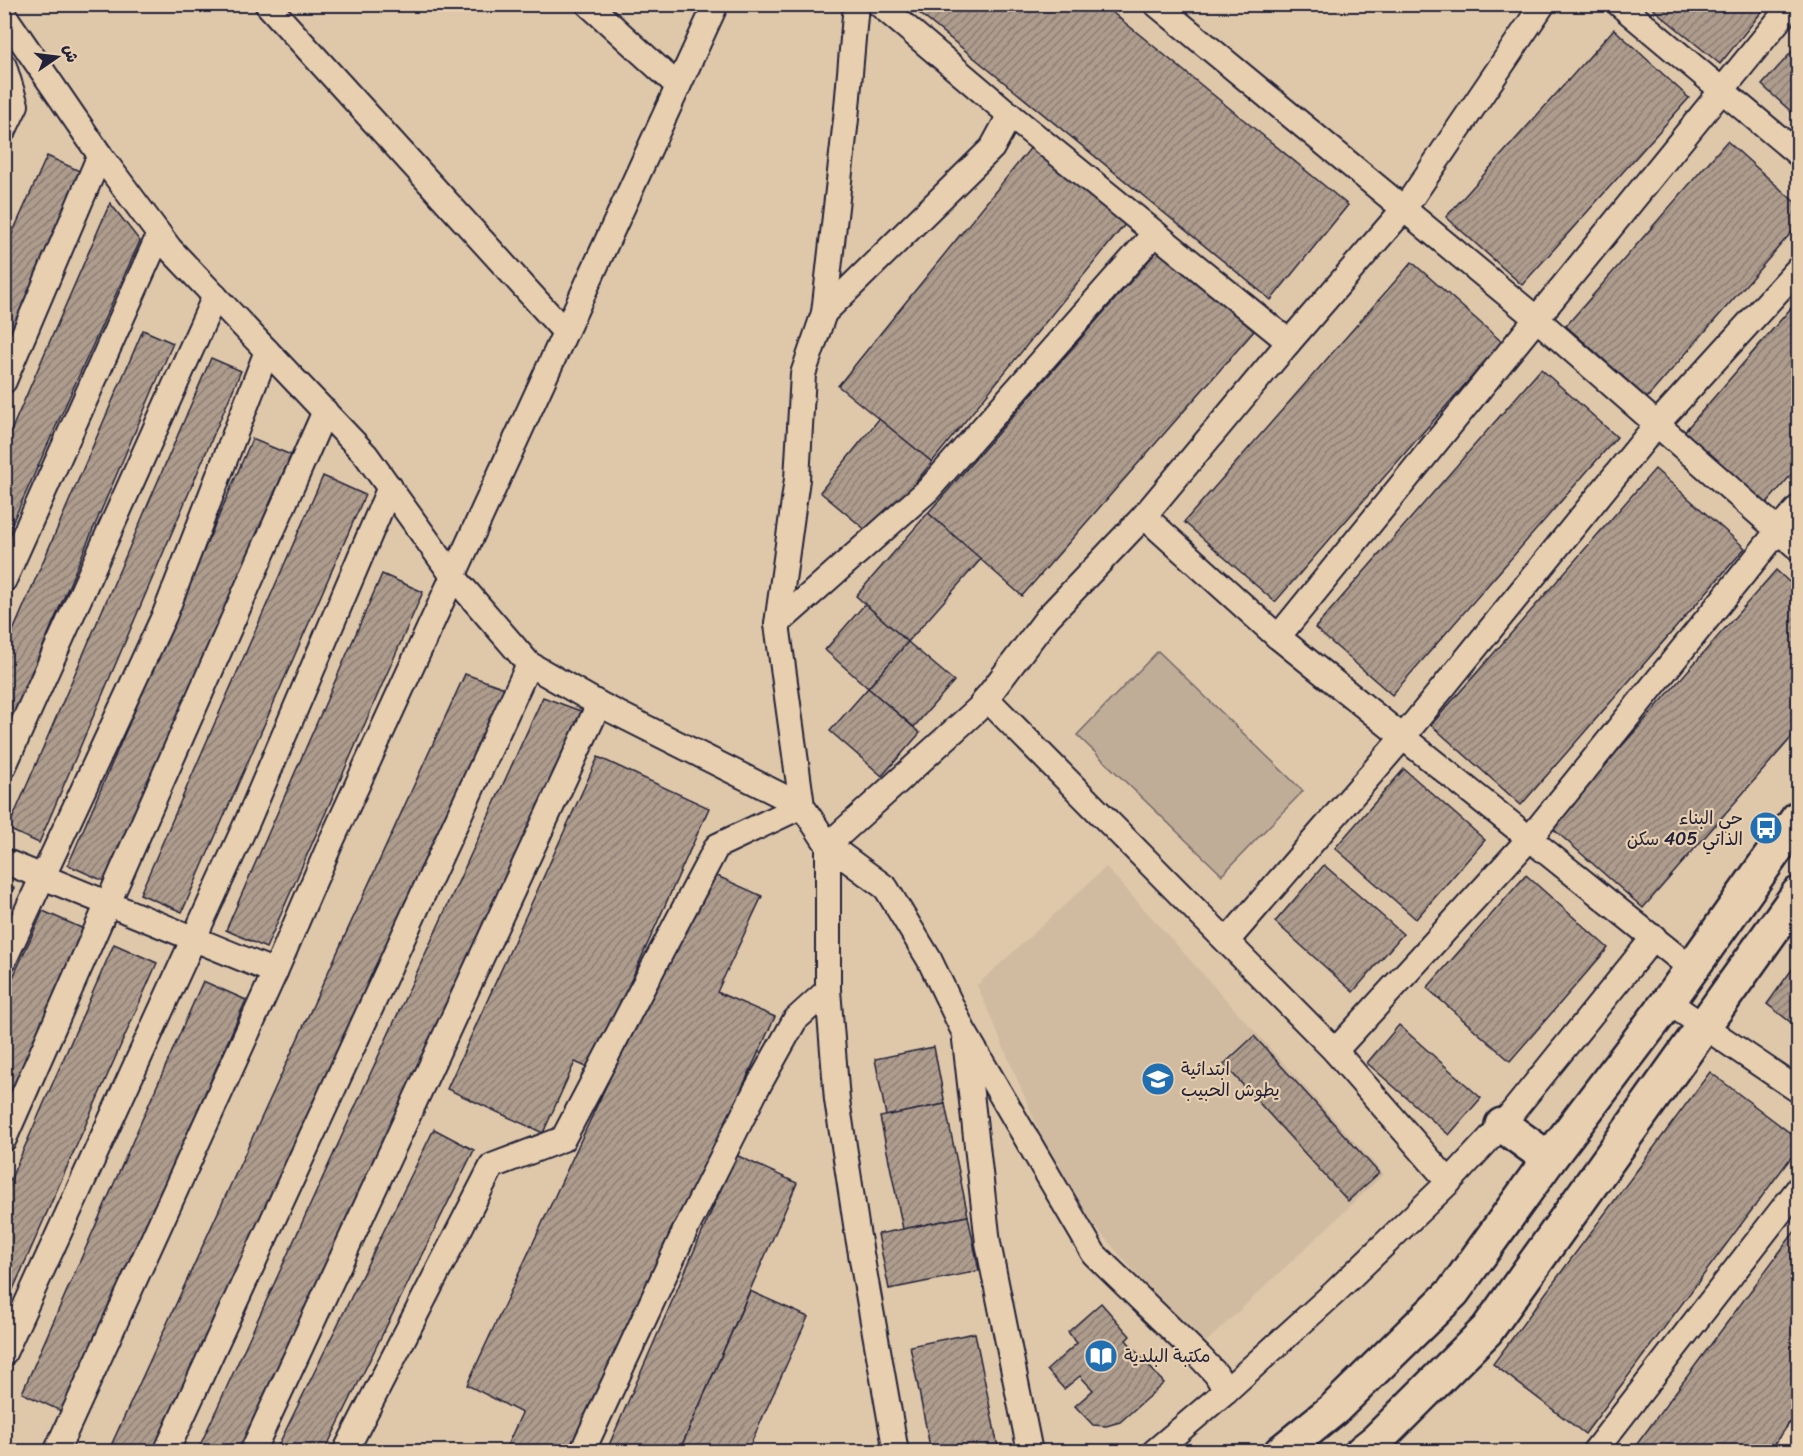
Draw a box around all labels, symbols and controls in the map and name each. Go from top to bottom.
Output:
north arrow [27,27,87,87]
text: ش [55,41,87,66]
place label: حي البناء الذاتي 405 سكن [1627,802,1743,855]
bus stop icon: حي البناء الذاتي 405 سكن [1748,810,1784,846]
place label: ابتدائية يطوش الحبيب [1181,1053,1280,1106]
school or university icon: ابتدائية يطوش الحبيب [1140,1061,1176,1097]
library icon: مكتبة البلدية [1083,1338,1119,1374]
place label: مكتبة البلدية [1124,1340,1211,1372]

